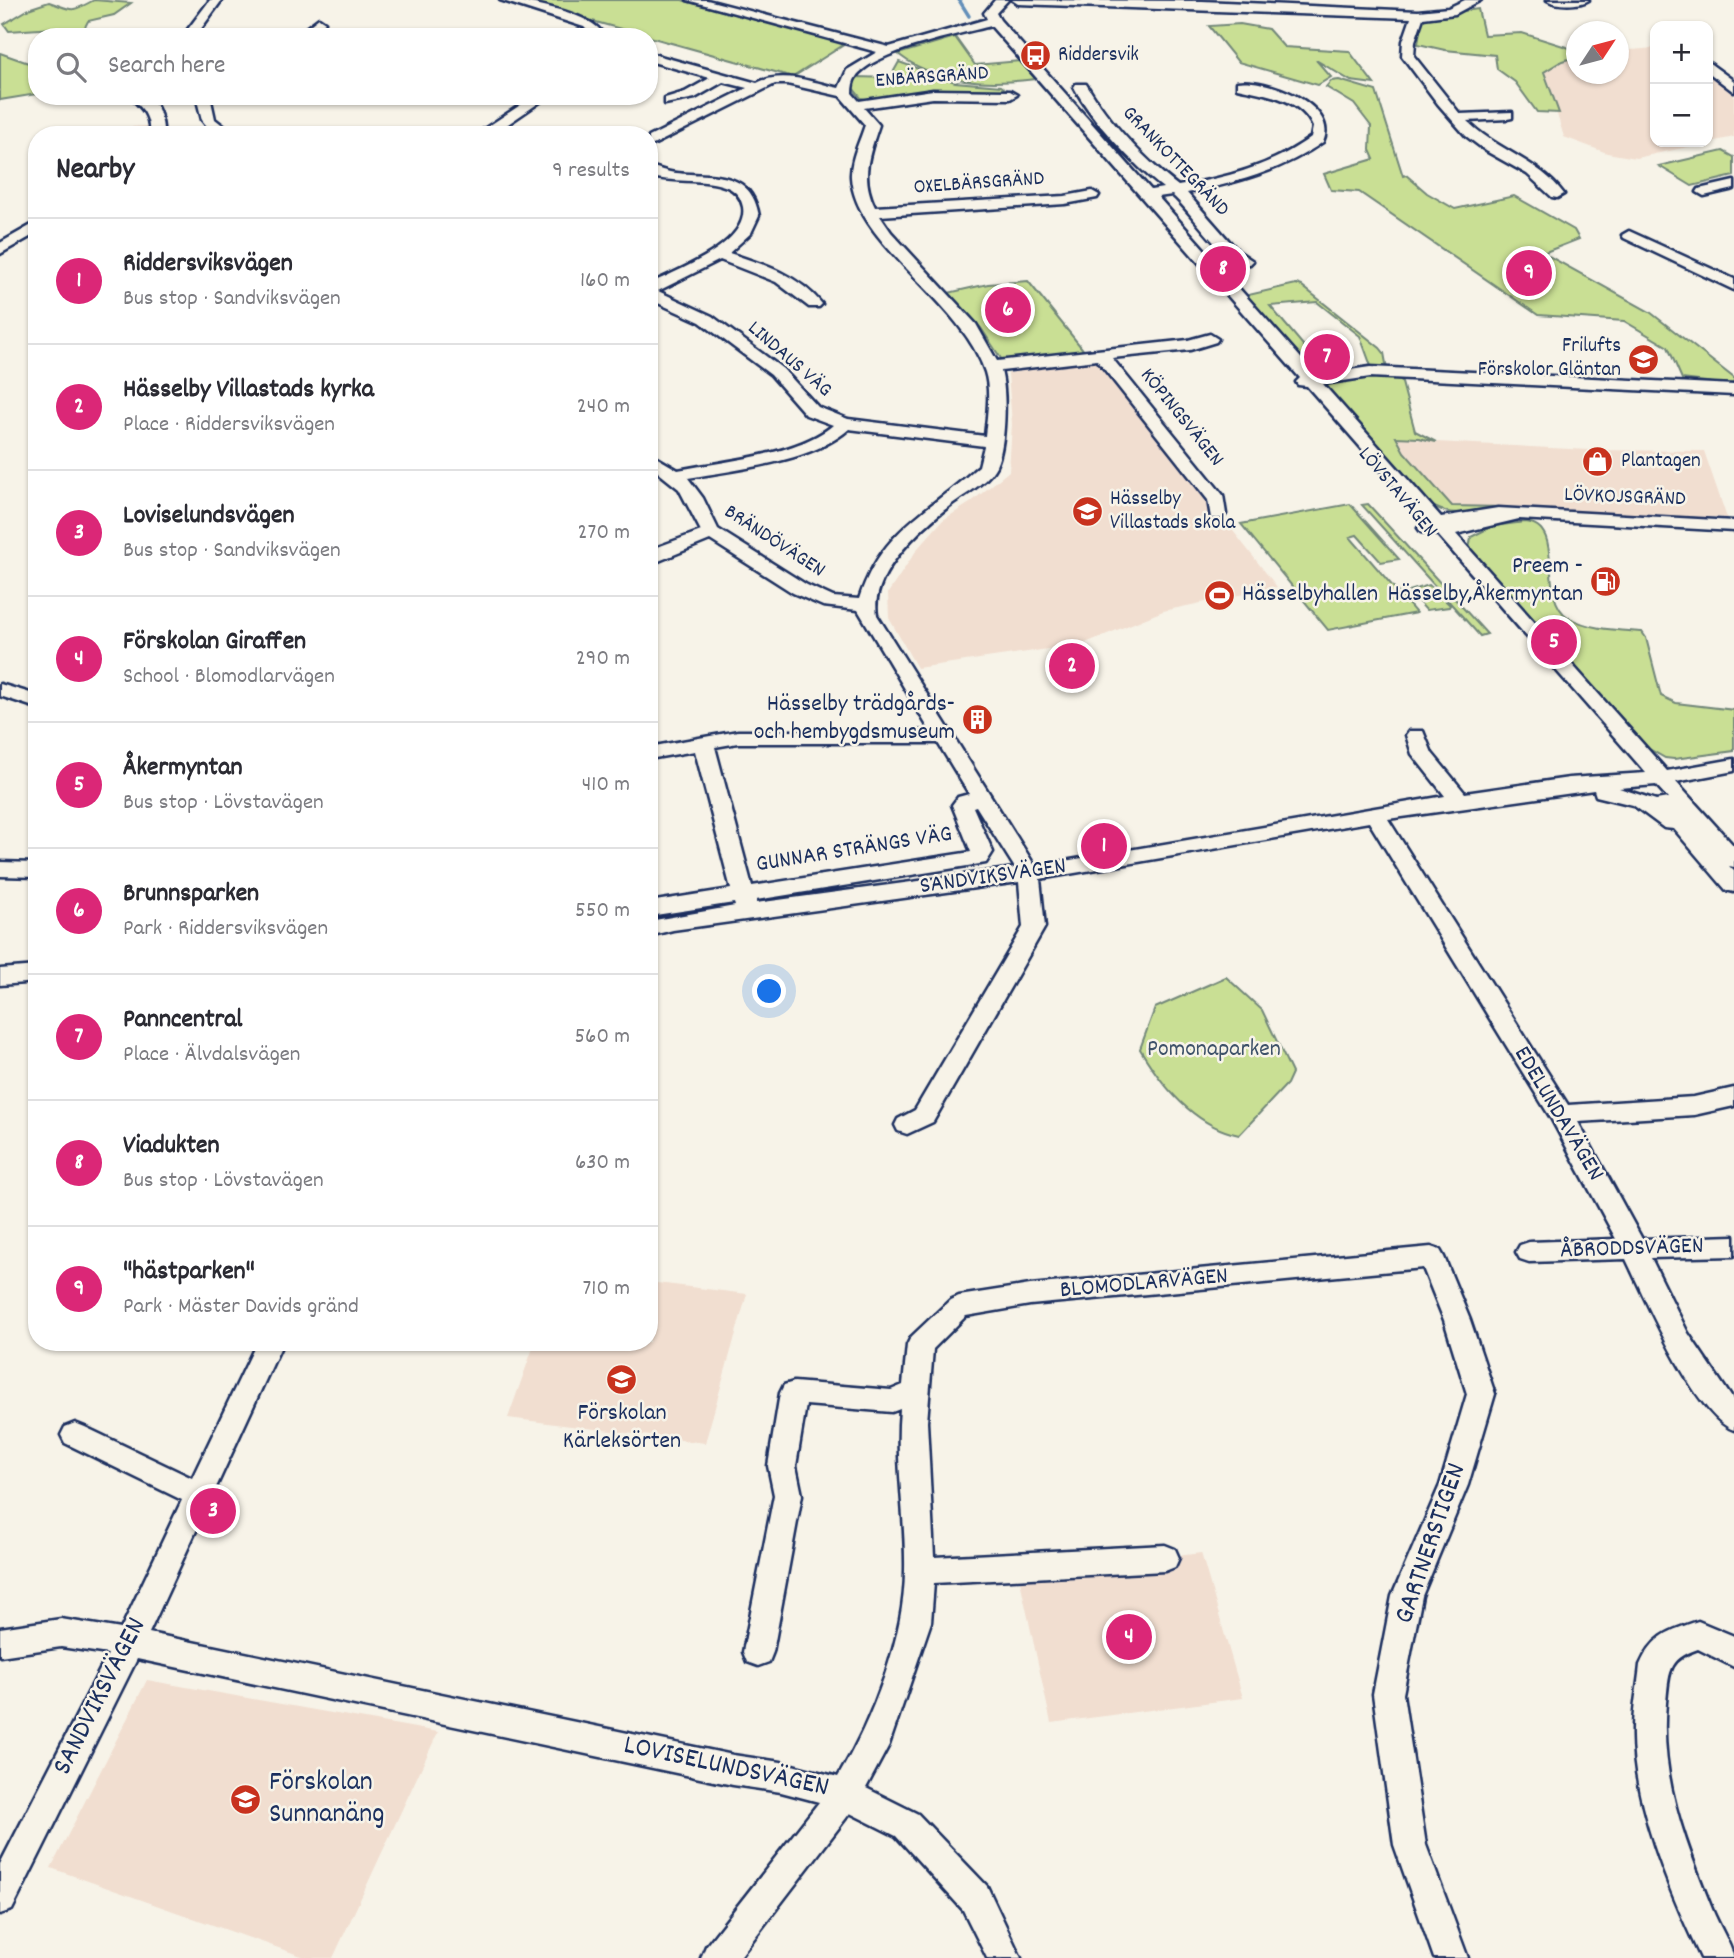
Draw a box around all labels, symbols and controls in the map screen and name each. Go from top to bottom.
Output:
north arrow [1566,21,1629,84]
map controls [1650,21,1713,147]
button: + [1650,21,1713,84]
search box [28,28,658,105]
bus stop icon: Riddersvik [1018,39,1052,73]
place label: Riddersvik [1058,41,1139,71]
icon: search [52,48,90,86]
text: Search here [108,48,226,85]
street label: ENBÄRSGRÄND [875,59,990,97]
button: − [1650,84,1713,147]
street label: GRANKOTTEGRÄND [1114,100,1236,224]
text: Nearby [56,150,134,193]
text: 9 results [552,155,630,188]
street label: OXELBÄRSGRÄND [913,164,1045,204]
pin: 8 [1200,243,1246,295]
text: Riddersviksvägen [123,246,293,283]
pin: 9 [1506,247,1552,299]
text: 1 [76,265,82,298]
text: 160 m [580,265,630,298]
text: Bus stop · Sandviksvägen [123,283,341,316]
pin: 6 [985,284,1031,336]
street label: LINDAUS VÄG [740,315,838,405]
pin: 7 [1304,331,1350,383]
place label: Frilufts Förskolor Gläntan [1478,332,1621,386]
school or university icon: Frilufts Förskolor Gläntan [1627,342,1661,376]
street label: KÖPINGSVÄGEN [1132,362,1230,474]
text: Hässelby Villastads kyrka [123,372,374,409]
text: 2 [74,391,84,424]
text: 240 m [577,391,630,424]
text: Place · Riddersviksvägen [123,409,335,442]
street label: LÖVSTAVÄGEN [1350,441,1444,545]
shop icon: Plantagen [1581,445,1615,479]
place label: Plantagen [1621,447,1701,477]
street label: LÖVKOJSGRÄND [1564,481,1686,515]
place label: Hässelby Villastads skola [1110,485,1237,539]
school or university icon: Hässelby Villastads skola [1070,495,1104,529]
text: Loviselundsvägen [123,498,294,535]
street label: BRÄNDÖVÄGEN [718,498,830,586]
text: 3 [74,517,84,550]
text: 270 m [578,517,630,550]
text: Bus stop · Sandviksvägen [123,535,341,568]
place label: Preem - Hässelby,Åkermyntan [1387,550,1583,612]
fuel station icon: Preem - Hässelby,Åkermyntan [1589,564,1623,598]
sports icon: Hässelbyhallen [1202,578,1236,612]
place label: Hässelbyhallen [1242,578,1378,612]
pin: 5 [1531,616,1577,668]
text: Förskolan Giraffen [123,624,306,661]
pin: 2 [1049,640,1095,692]
text: 4 [74,643,84,676]
text: 290 m [576,643,630,676]
text: School · Blomodlarvägen [123,661,335,694]
place label: Hässelby trädgårds- och hembygdsmuseum [754,688,955,750]
building icon: Hässelby trädgårds- och hembygdsmuseum [961,702,995,736]
text: Åkermyntan [123,750,242,787]
text: 5 [74,769,84,802]
text: 410 m [582,769,630,802]
text: Bus stop · Lövstavägen [123,787,324,820]
street label: GUNNAR STRÄNGS VÄG [754,818,954,882]
pin: 1 [1081,820,1127,872]
street label: SANDVIKSVÄGEN [918,850,1068,904]
text: Brunnsparken [123,876,259,913]
text: 6 [73,895,85,928]
text: 550 m [575,895,630,928]
text: Park · Riddersviksvägen [123,913,328,946]
your location [752,974,786,1008]
text: Panncentral [123,1002,243,1039]
text: 7 [75,1021,83,1054]
text: 560 m [574,1021,630,1054]
park label: Pomonaparken [1147,1033,1281,1067]
text: Place · Älvdalsvägen [123,1039,300,1072]
street label: EDELUNDAVÄGEN [1504,1040,1612,1188]
text: Viadukten [123,1128,220,1165]
text: 8 [74,1147,84,1180]
text: 630 m [575,1147,630,1180]
text: Bus stop · Lövstavägen [123,1165,324,1198]
street label: ÅBRODDSVÄGEN [1560,1230,1704,1268]
text: "hästparken" [123,1254,255,1291]
street label: BLOMODLARVÄGEN [1059,1260,1229,1308]
text: 9 [74,1273,84,1306]
text: 710 m [583,1273,630,1306]
text: Park · Mäster Davids gränd [123,1291,359,1324]
school or university icon: Förskolan Kärleksörten [605,1363,639,1397]
place label: Förskolan Kärleksörten [563,1397,681,1459]
street label: GARTNERSTIGEN [1386,1458,1478,1630]
pin: 3 [190,1485,236,1537]
street label: SANDVIKSVÄGEN [44,1611,158,1783]
pin: 4 [1106,1611,1152,1663]
street label: LOVISELUNDSVÄGEN [620,1727,832,1809]
place label: Förskolan Sunnanäng [269,1764,385,1836]
school or university icon: Förskolan Sunnanäng [229,1783,263,1817]

